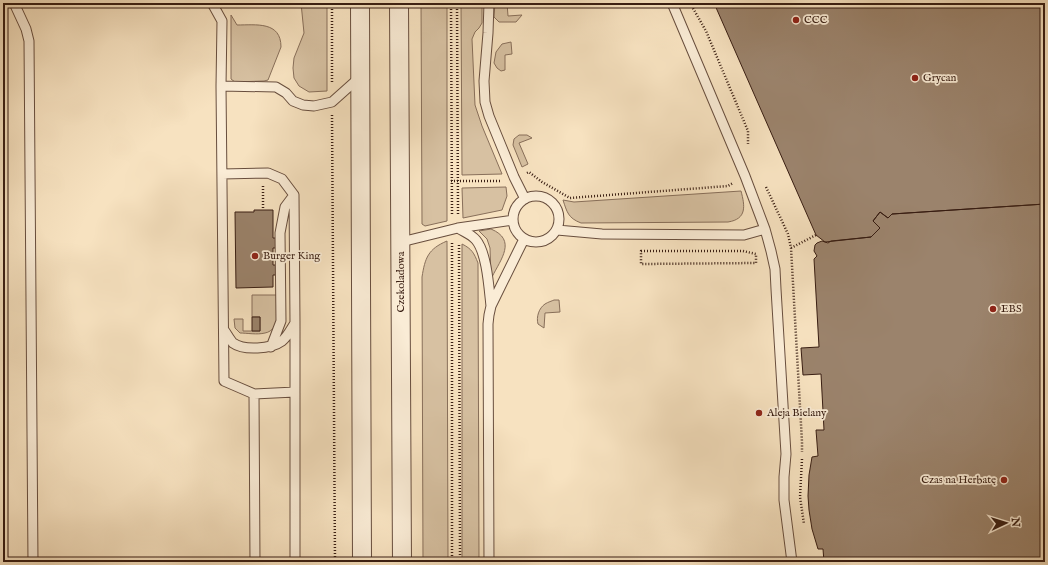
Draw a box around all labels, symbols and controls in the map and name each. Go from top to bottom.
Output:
place label: CCC [804,13,828,27]
marker: CCC [791,15,801,25]
place label: Grycan [923,71,957,85]
marker: Grycan [910,73,920,83]
place label: Burger King [263,249,321,263]
marker: Burger King [250,251,260,261]
street label: Czekoladowa [394,251,408,313]
place label: EBS [1001,302,1022,316]
marker: EBS [988,304,998,314]
place label: Aleja Bielany [766,406,827,420]
marker: Aleja Bielany [754,408,764,418]
place label: Czas na Herbatę [921,473,996,487]
marker: Czas na Herbatę [999,475,1009,485]
north arrow [986,503,1026,543]
text: N [1008,516,1022,528]

